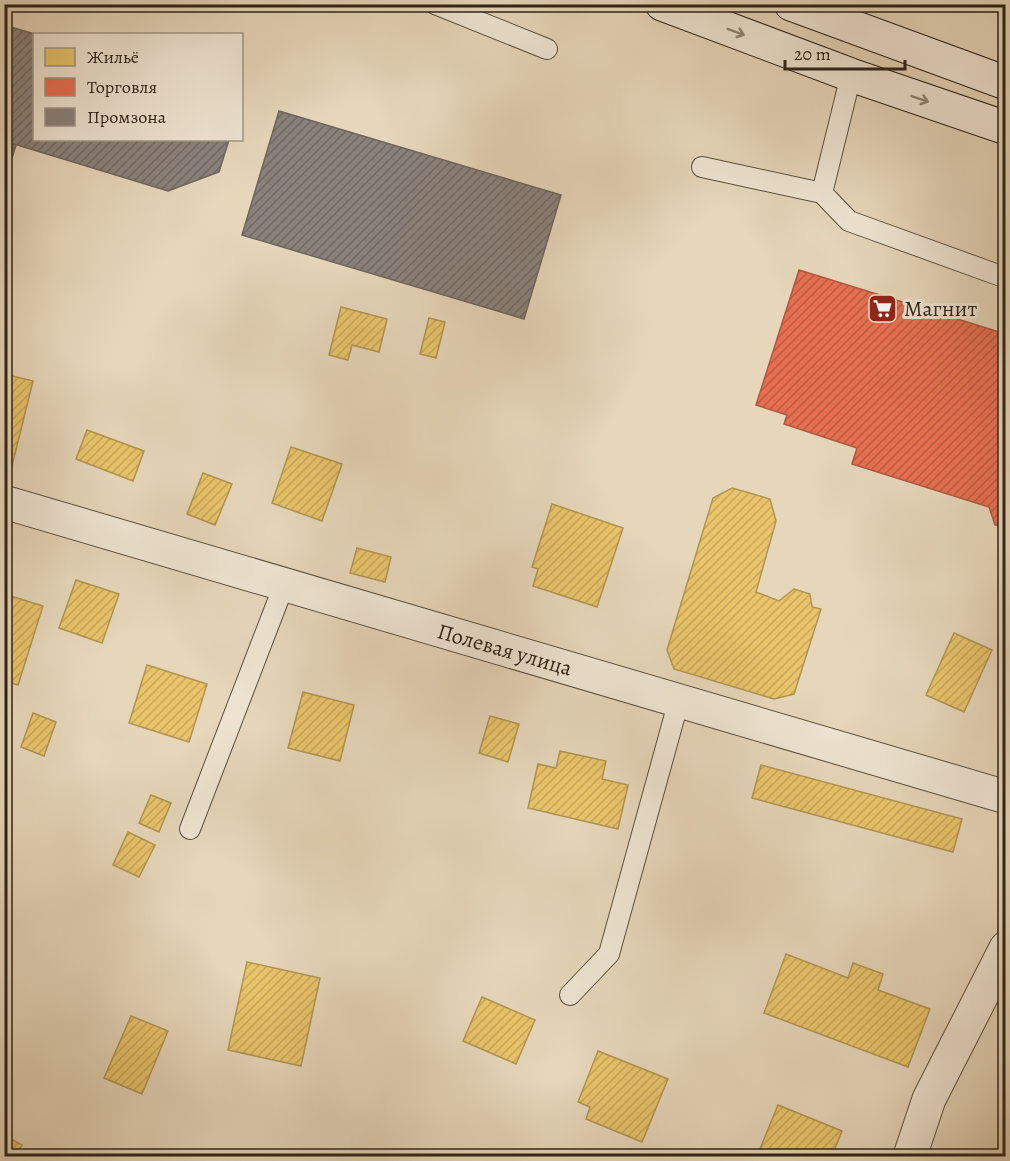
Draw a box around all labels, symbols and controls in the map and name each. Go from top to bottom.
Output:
one-way arrow [727,28,745,39]
legend [33,33,243,141]
scale bar [785,33,905,71]
text: 20 m [794,42,831,66]
text: Жильё [87,45,139,69]
text: Торговля [87,75,157,99]
one-way arrow [910,94,929,105]
text: Промзона [87,105,167,129]
supermarket icon: Магнит [867,292,899,324]
place label: Магнит [904,294,977,324]
street label: Полевая улица [434,616,576,684]

